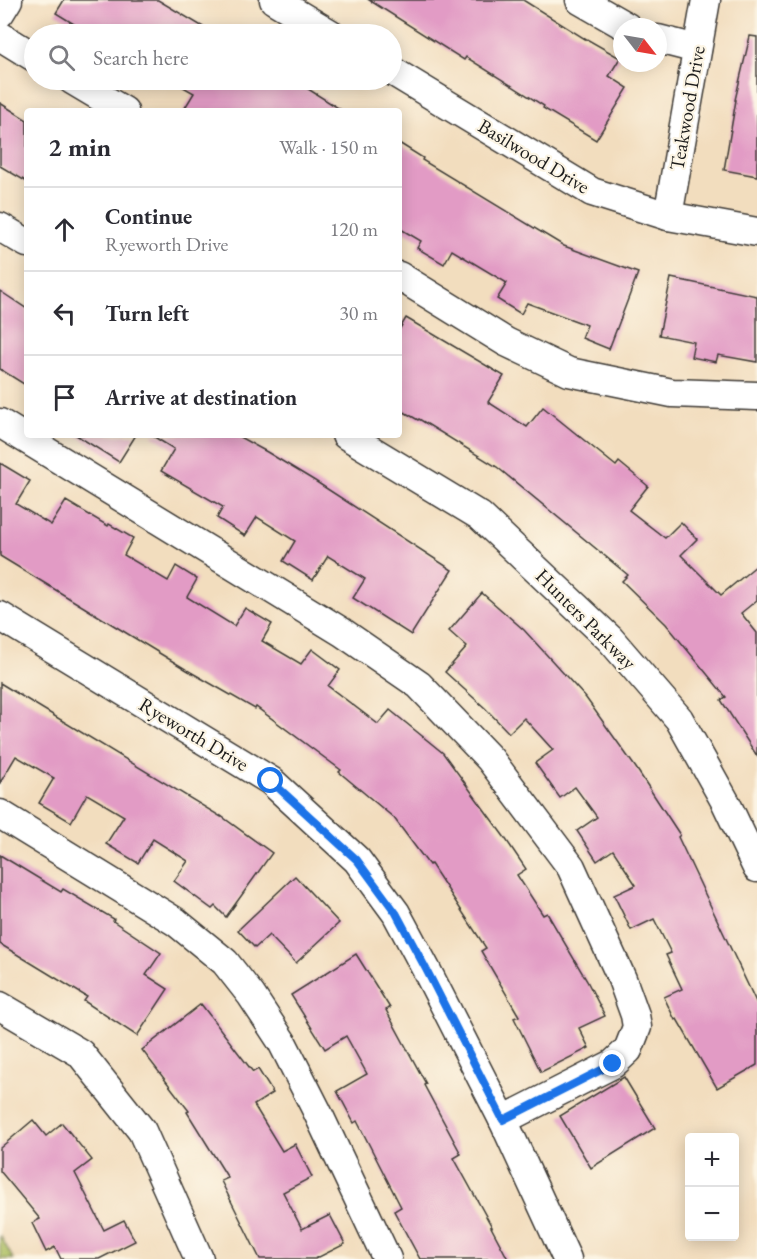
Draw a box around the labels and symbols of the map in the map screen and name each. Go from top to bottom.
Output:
north arrow [613,18,667,72]
street label: Teakwood Drive [663,43,711,172]
street label: Basilwood Drive [473,112,595,200]
street label: Hunters Parkway [530,563,642,675]
street label: Ryeworth Drive [134,691,254,777]
route start [257,767,283,793]
route end [599,1050,625,1076]

